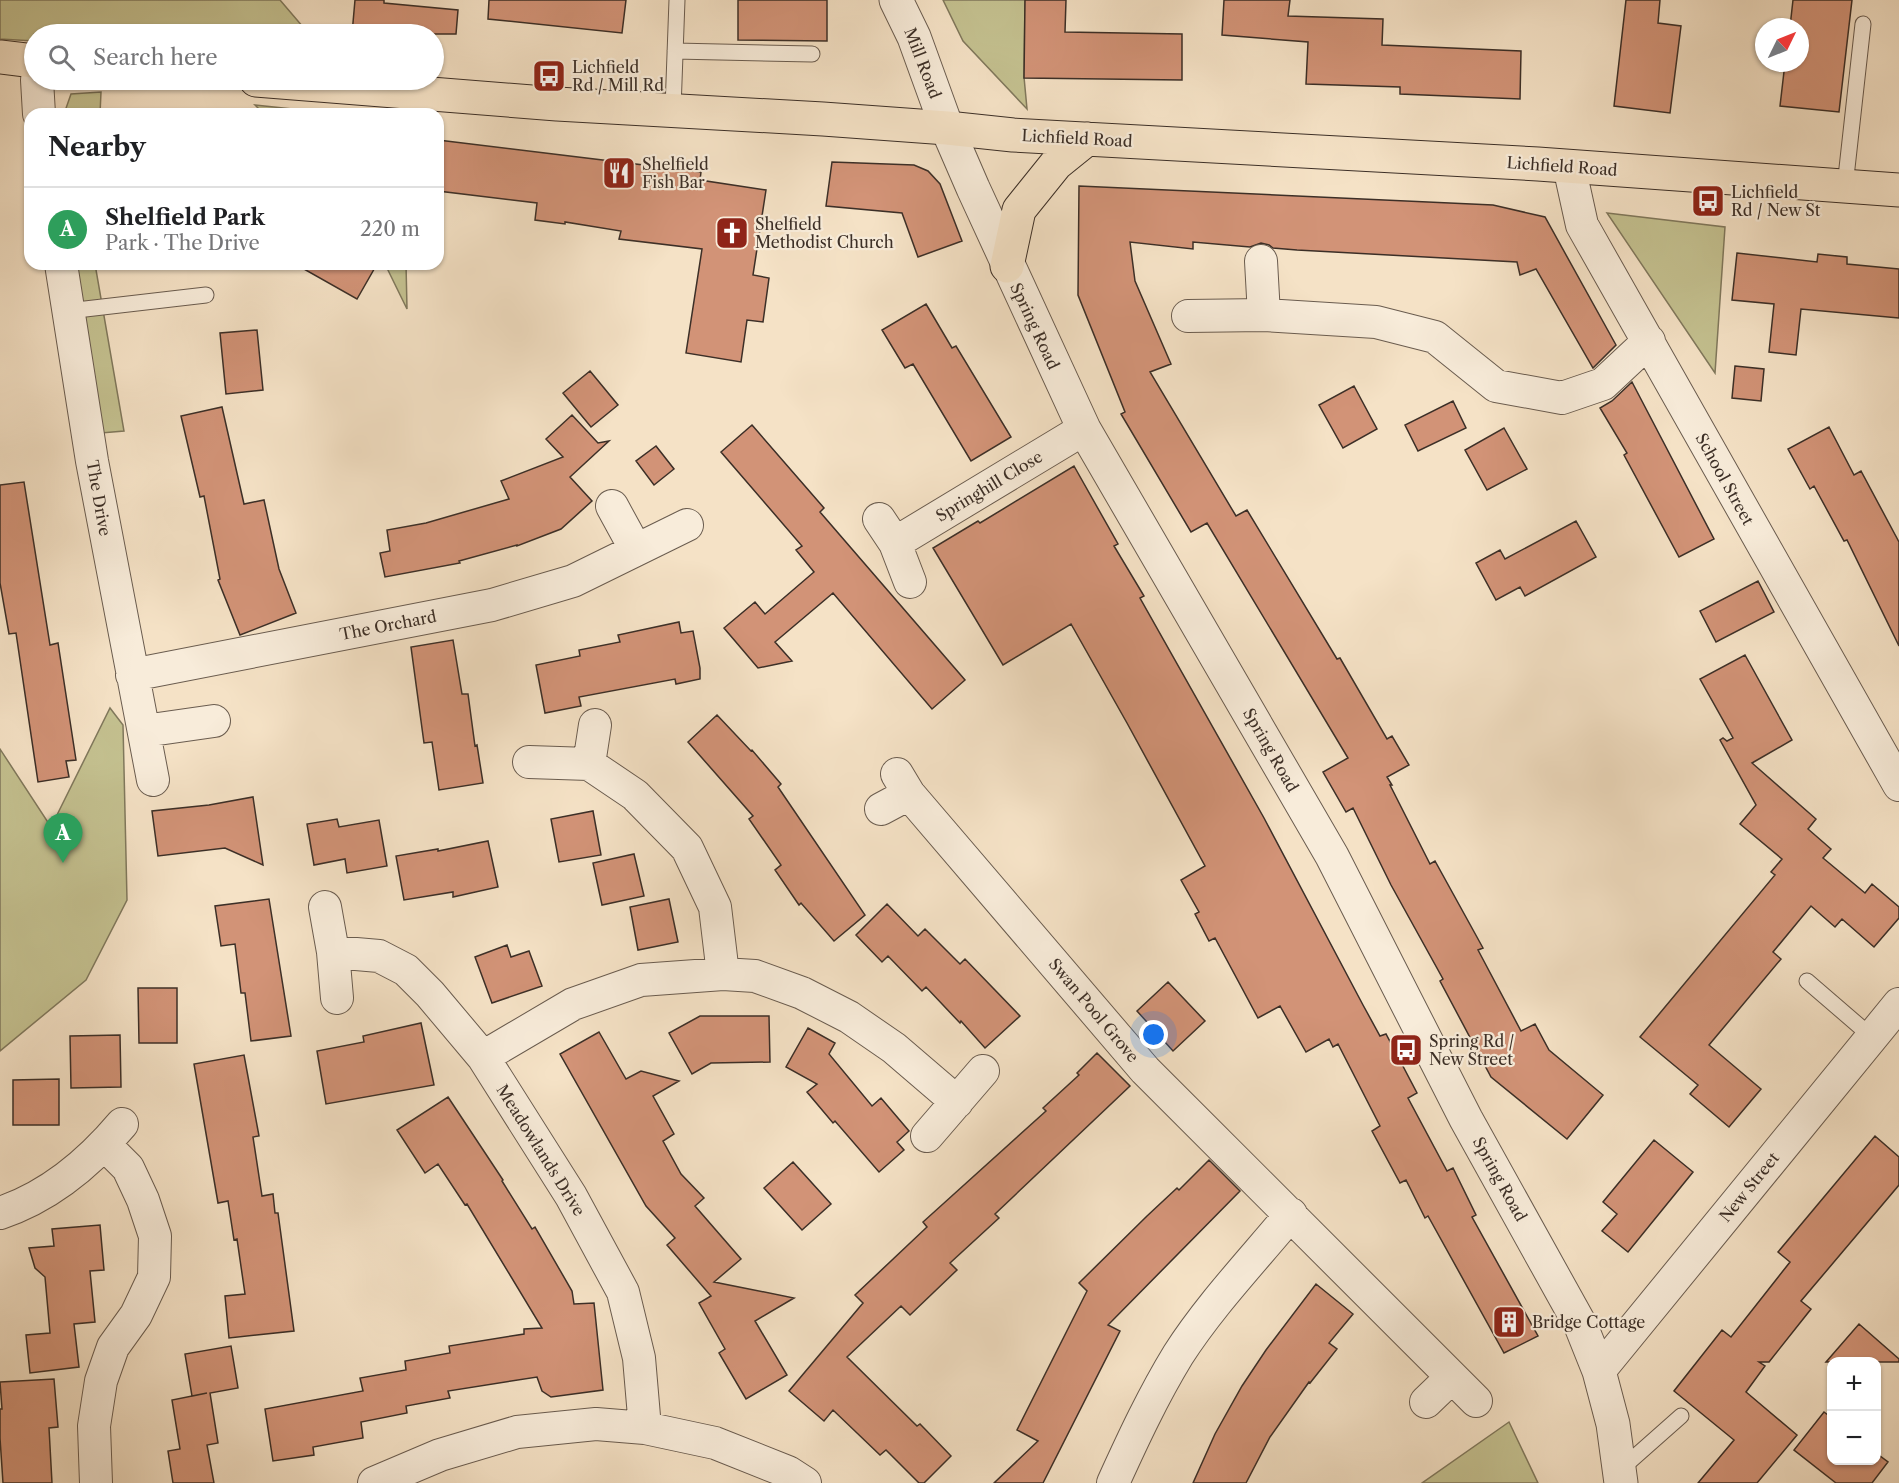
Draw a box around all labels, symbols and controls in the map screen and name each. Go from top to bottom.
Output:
north arrow [1755,18,1809,72]
search box [24,24,444,90]
street label: Mill Road [900,25,946,102]
icon: search [45,41,78,74]
text: Search here [93,44,218,71]
place label: Lichfield Rd / Mill Rd [572,57,664,95]
bus stop icon: Lichfield Rd / Mill Rd [531,58,567,94]
street label: Lichfield Road [1021,125,1133,151]
text: Nearby [48,131,146,163]
street label: Lichfield Road [1506,152,1618,180]
place label: Shelfield Fish Bar [642,154,709,192]
restaurant icon: Shelfield Fish Bar [601,155,637,191]
place label: Lichfield Rd / New St [1731,182,1821,220]
bus stop icon: Lichfield Rd / New St [1690,183,1726,219]
text: Shelfield Park [105,204,265,231]
place label: Shelfield Methodist Church [755,214,894,252]
church icon: Shelfield Methodist Church [714,215,750,251]
text: A [60,217,75,241]
text: 220 m [360,217,420,241]
text: Park · The Drive [105,231,260,255]
street label: Spring Road [1006,280,1064,373]
street label: School Street [1692,430,1759,529]
street label: Springhill Close [932,446,1046,526]
street label: The Drive [82,458,116,538]
street label: The Orchard [338,606,438,644]
street label: Spring Road [1239,705,1303,796]
pin: A [44,814,82,863]
street label: Swan Pool Grove [1045,954,1143,1066]
your location [1139,1020,1168,1049]
place label: Spring Rd / New Street [1429,1031,1514,1069]
bus stop icon: Spring Rd / New Street [1388,1032,1424,1068]
street label: Meadowlands Drive [492,1081,590,1219]
street label: Spring Road [1469,1133,1531,1225]
street label: New Street [1715,1148,1783,1226]
building icon: Bridge Cottage [1491,1304,1527,1340]
place label: Bridge Cottage [1532,1312,1645,1332]
map controls [1827,1357,1881,1465]
button: + [1827,1357,1881,1411]
button: − [1827,1411,1881,1465]

